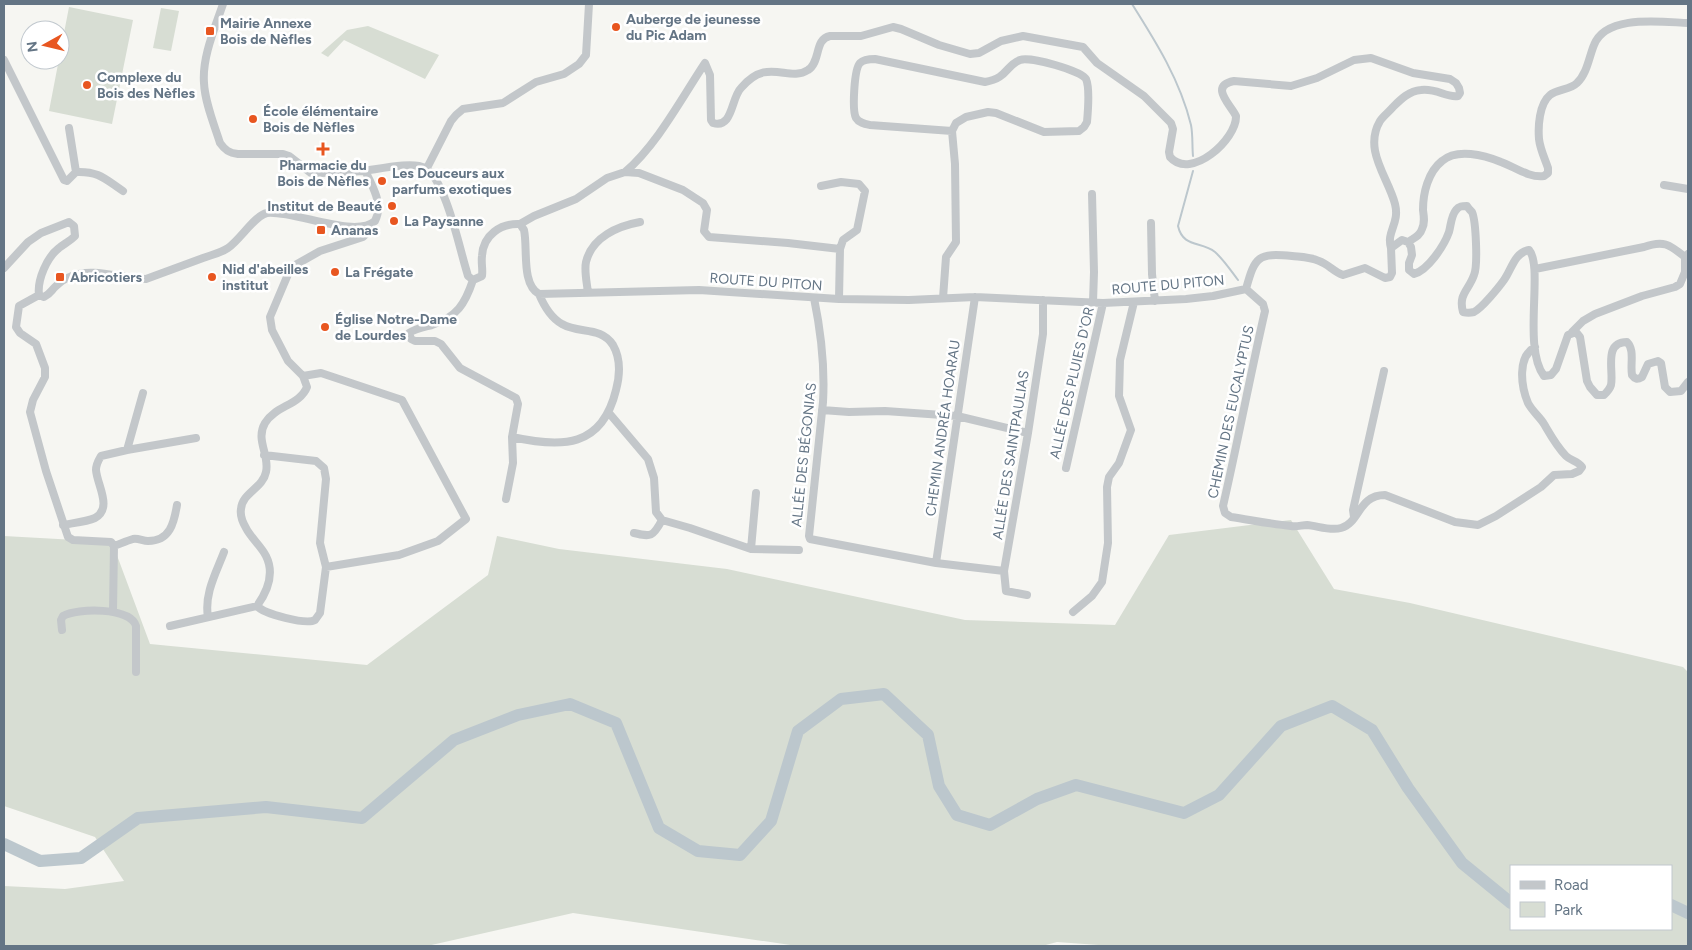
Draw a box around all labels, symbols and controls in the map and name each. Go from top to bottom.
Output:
place label: Auberge de jeunesse du Pic Adam [626,11,761,44]
place label: Mairie Annexe Bois de Nèfles [220,15,312,48]
north arrow [20,20,70,70]
marker: Auberge de jeunesse du Pic Adam [610,21,622,33]
marker: Mairie Annexe Bois de Nèfles [204,25,216,37]
text: N [23,40,42,53]
place label: Complexe du Bois des Nèfles [97,69,195,102]
marker: Complexe du Bois des Nèfles [81,79,93,91]
place label: École élémentaire Bois de Nèfles [263,103,378,136]
marker: École élémentaire Bois de Nèfles [247,113,259,125]
marker: Pharmacie du Bois de Nèfles [317,143,329,155]
place label: Pharmacie du Bois de Nèfles [277,157,369,190]
place label: Les Douceurs aux parfums exotiques [392,165,512,198]
marker: Les Douceurs aux parfums exotiques [376,175,388,187]
place label: Institut de Beauté [267,198,382,215]
marker: Institut de Beauté [386,200,398,212]
place label: La Paysanne [404,213,484,230]
marker: La Paysanne [388,215,400,227]
place label: Ananas [331,222,379,239]
marker: Ananas [315,224,327,236]
place label: Nid d'abeilles institut [222,261,309,294]
place label: La Frégate [345,264,413,281]
marker: La Frégate [329,266,341,278]
place label: Abricotiers [70,269,142,286]
street label: ROUTE DU PITON [709,270,823,294]
marker: Abricotiers [54,271,66,283]
marker: Nid d'abeilles institut [206,271,218,283]
street label: ROUTE DU PITON [1111,272,1225,298]
street label: ALLÉE DES PLUIES D'OR [1046,305,1098,461]
place label: Église Notre-Dame de Lourdes [335,311,457,344]
marker: Église Notre-Dame de Lourdes [319,321,331,333]
street label: CHEMIN DES EUCALYPTUS [1204,324,1258,500]
street label: CHEMIN ANDRÉA HOARAU [922,339,964,517]
street label: ALLÉE DES SAINTPAULIAS [989,369,1033,541]
street label: ALLÉE DES BÉGONIAS [788,382,820,528]
legend [1510,865,1672,930]
text: Road [1554,876,1589,894]
text: Park [1554,901,1583,919]

